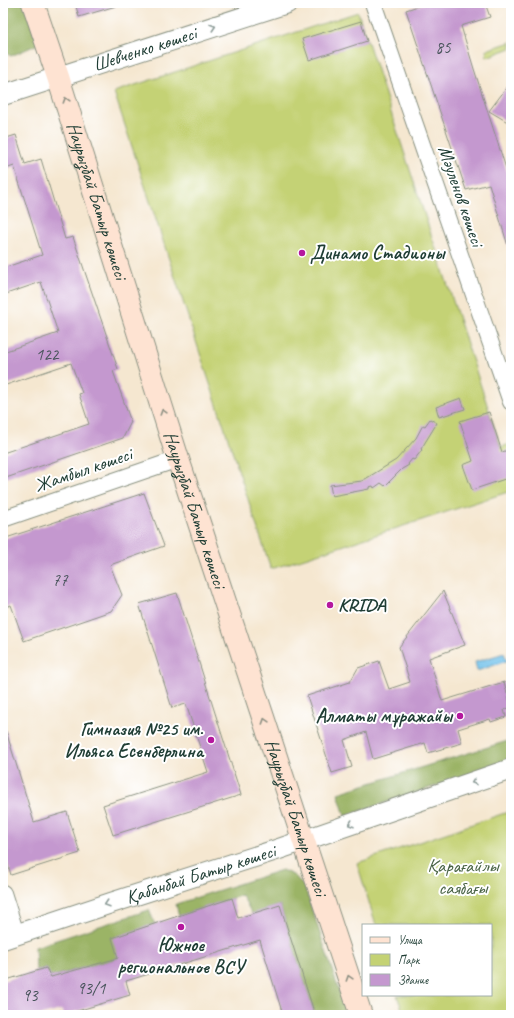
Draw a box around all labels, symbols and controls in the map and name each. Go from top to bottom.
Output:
street label: Шевченко көшесі [90,20,202,77]
one-way arrow [210,23,217,32]
house number: 85 [435,37,452,58]
one-way arrow [62,97,71,104]
street label: Наурызбай Батыр көшесі [61,119,134,285]
street label: Мәуленов көшесі [433,142,490,252]
place label: Динамо Стадионы [310,241,446,265]
marker: Динамо Стадионы [297,248,307,258]
house number: 122 [36,344,60,365]
one-way arrow [159,408,168,415]
street label: Наурызбай Батыр көшесі [158,428,232,593]
street label: Жамбыл көшесі [31,441,137,498]
house number: 77 [52,570,69,591]
place label: KRIDA [338,593,387,617]
marker: KRIDA [325,600,335,610]
place label: Алматы мұражайы [316,704,453,728]
marker: Алматы мұражайы [455,711,465,721]
place label: Гимназия №25 им. Ильяса Есенберлина [65,717,205,763]
one-way arrow [261,718,270,725]
marker: Гимназия №25 им. Ильяса Есенберлина [206,735,216,745]
street label: Наурызбай Батыр көшесі [259,736,334,901]
one-way arrow [471,777,478,785]
one-way arrow [348,819,355,828]
street label: Қабанбай Батыр көшесі [123,838,281,909]
park label: Қарағайлы саябағы [427,854,501,900]
one-way arrow [104,899,111,908]
marker: Южное региональное ВСУ [176,922,186,932]
legend [362,924,492,996]
text: Улица [398,932,423,948]
place label: Южное региональное ВСУ [118,933,248,979]
text: Парк [398,952,421,968]
text: Здание [398,972,429,988]
one-way arrow [345,975,354,982]
house number: 93/1 [77,978,107,999]
house number: 93 [22,985,39,1006]

